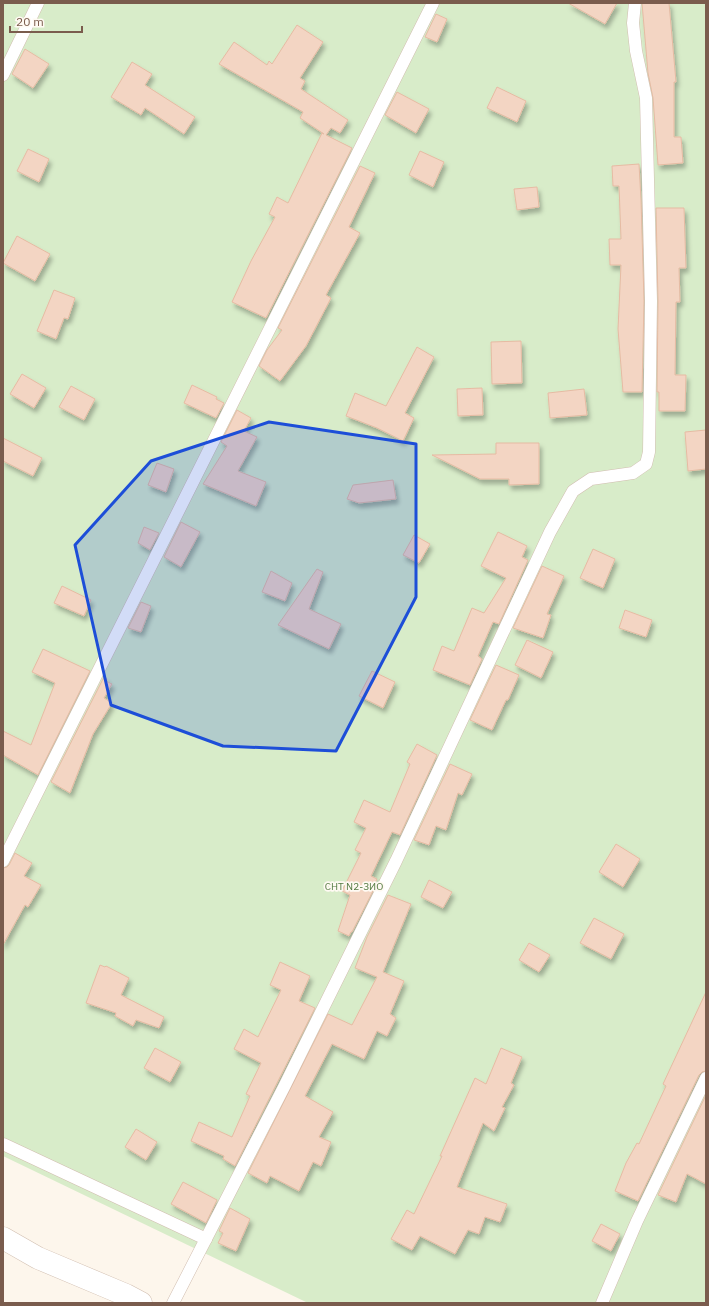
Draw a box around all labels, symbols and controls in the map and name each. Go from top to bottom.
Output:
scale bar [10,8,82,34]
text: 20 m [16,14,44,29]
park label: СНТ N2-ЗИО [325,880,383,893]

